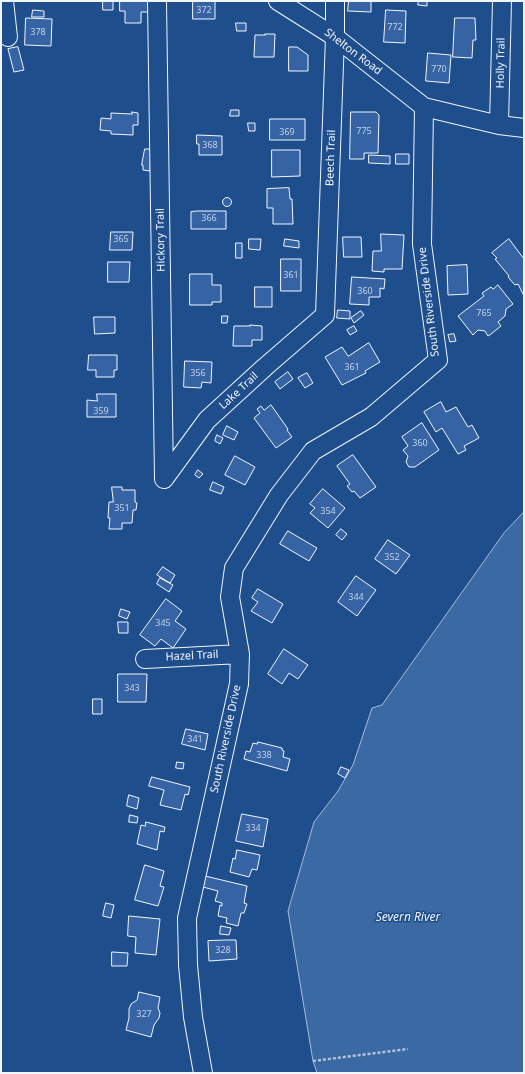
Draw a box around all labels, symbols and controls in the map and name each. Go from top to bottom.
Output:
house number: 372 [196,5,212,15]
house number: 772 [387,22,403,32]
street label: Shelton Road [322,26,384,78]
house number: 378 [30,27,46,37]
street label: Holly Trail [494,38,508,88]
house number: 770 [431,64,447,74]
house number: 775 [356,126,372,136]
house number: 369 [279,127,295,137]
street label: Beech Trail [323,130,339,186]
house number: 368 [202,140,218,150]
street label: Hickory Trail [154,208,168,272]
house number: 366 [201,213,217,223]
house number: 365 [113,234,129,244]
street label: South Riverside Drive [416,246,442,358]
house number: 361 [283,270,299,280]
house number: 360 [357,286,373,296]
house number: 765 [476,308,492,318]
house number: 361 [344,362,360,372]
house number: 356 [190,368,206,378]
street label: Lake Trail [217,370,261,412]
house number: 359 [93,406,109,416]
house number: 360 [412,438,428,448]
house number: 351 [114,503,130,513]
house number: 354 [320,506,336,516]
house number: 352 [384,552,400,562]
house number: 344 [348,592,364,602]
house number: 345 [155,618,171,628]
street label: Hazel Trail [165,648,219,664]
house number: 343 [124,683,140,693]
street label: South Riverside Drive [208,684,244,794]
house number: 341 [187,734,203,744]
house number: 338 [256,750,272,760]
house number: 334 [245,823,261,833]
water label: Severn River [376,911,440,925]
house number: 328 [215,945,231,955]
house number: 327 [136,1009,152,1019]

